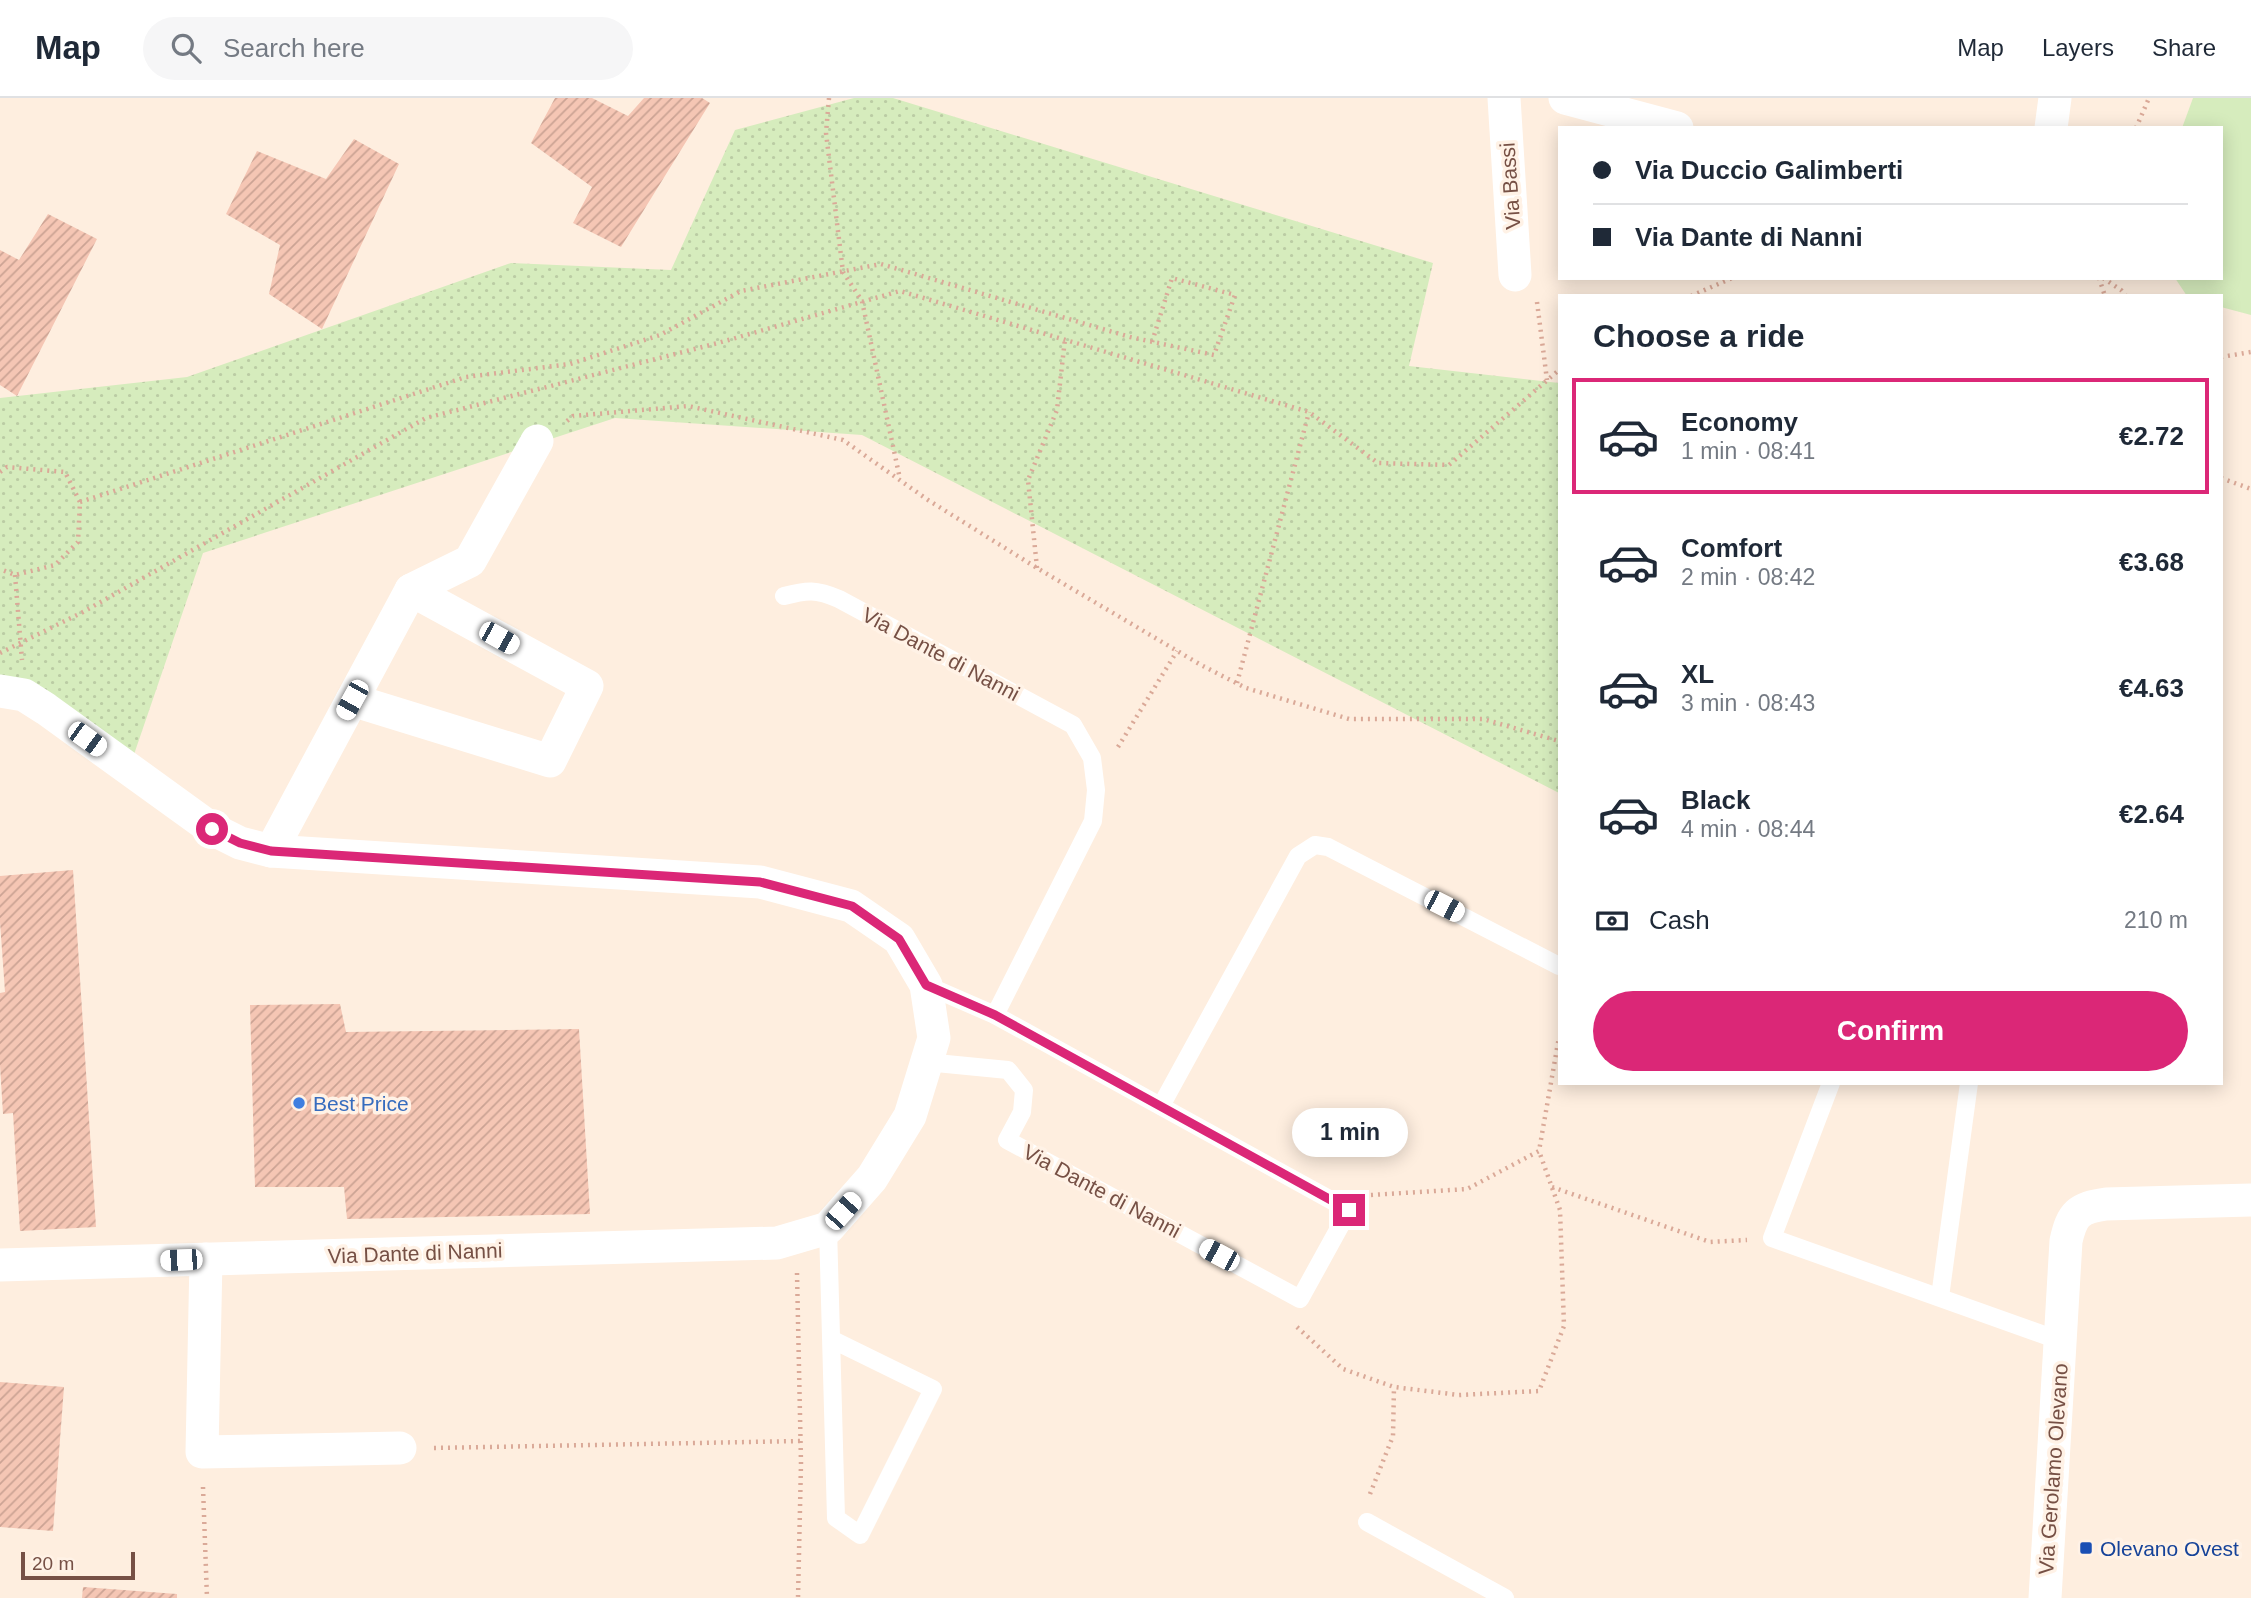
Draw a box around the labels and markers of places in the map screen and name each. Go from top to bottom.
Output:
place label: Best Price [313,1092,409,1115]
marker: Best Price [291,1095,307,1111]
place label: Olevano Ovest [2100,1537,2239,1560]
marker: Olevano Ovest [2078,1540,2094,1556]

